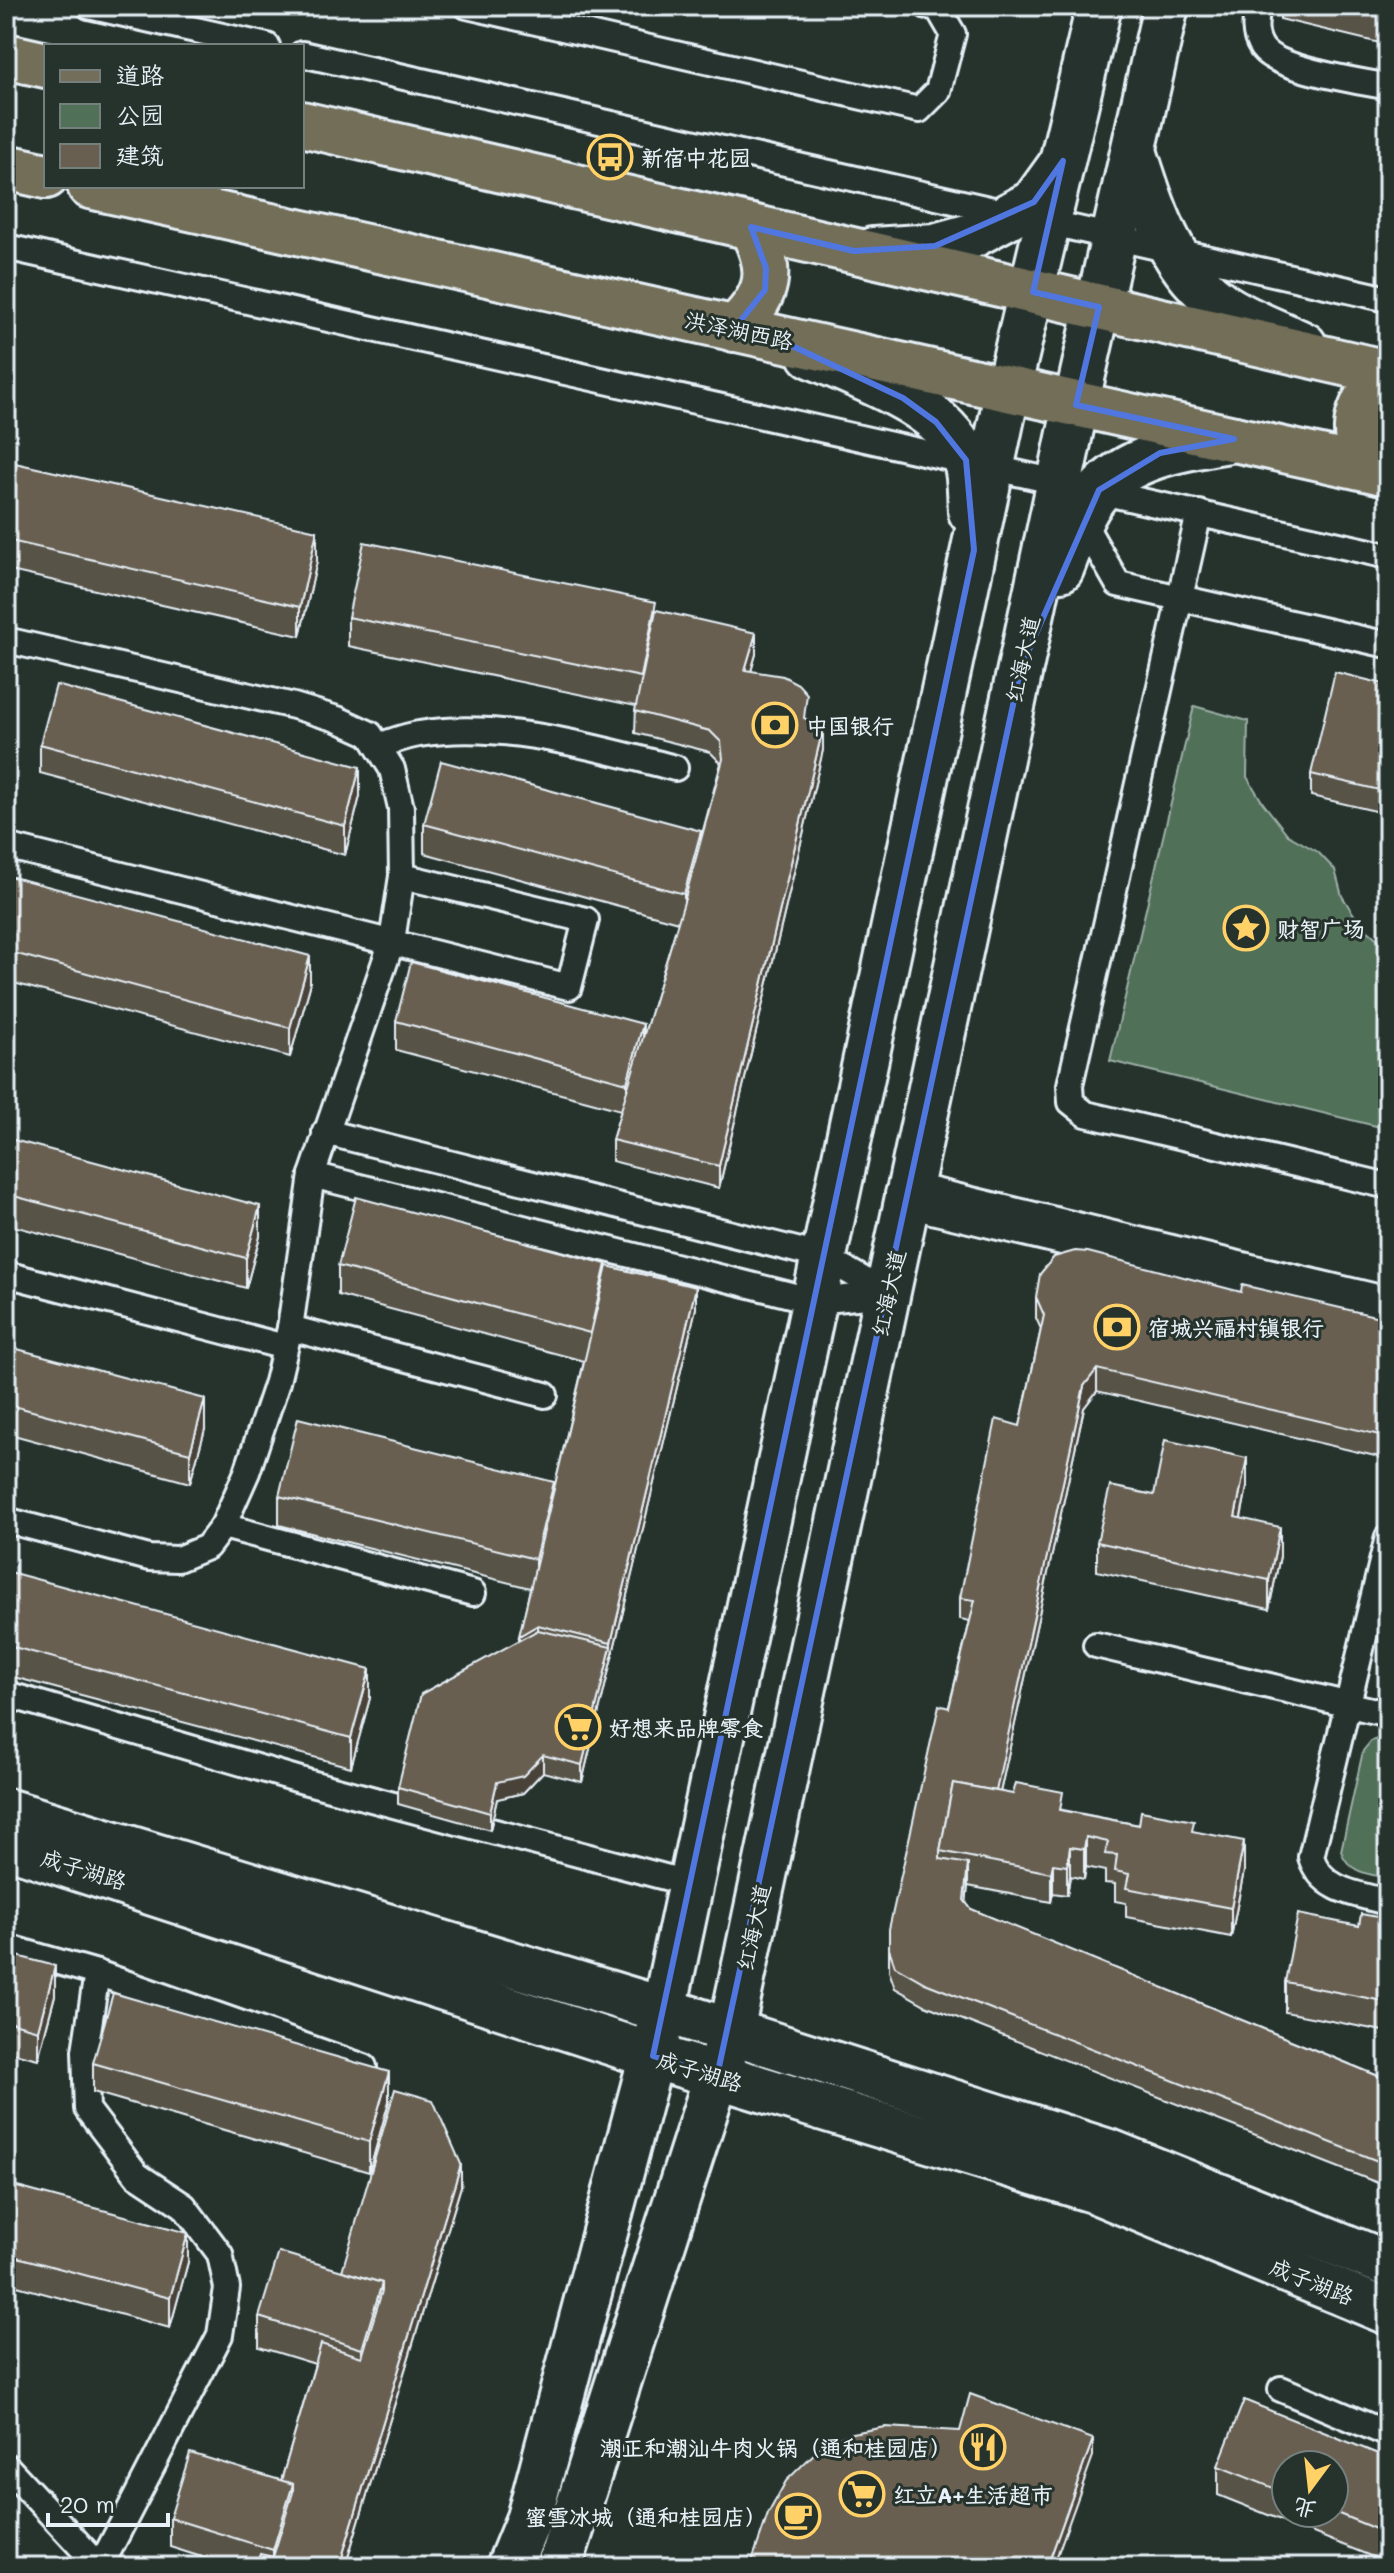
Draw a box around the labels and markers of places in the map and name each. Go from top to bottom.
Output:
bus stop icon: 新宿中花园 [586,133,634,181]
place label: 新宿中花园 [641,143,751,172]
bank icon: 中国银行 [751,701,799,749]
place label: 中国银行 [806,711,894,740]
place icon: 财智广场 [1222,904,1270,952]
place label: 财智广场 [1277,914,1365,943]
bank icon: 宿城兴福村镇银行 [1093,1303,1141,1351]
place label: 宿城兴福村镇银行 [1148,1313,1324,1342]
supermarket icon: 好想来品牌零食 [554,1703,602,1751]
place label: 好想来品牌零食 [609,1713,763,1742]
restaurant icon: 潮正和潮汕牛肉火锅（通和桂园店） [959,2423,1007,2471]
place label: 潮正和潮汕牛肉火锅（通和桂园店） [600,2433,952,2462]
supermarket icon: 红立A+生活超市 [838,2470,886,2518]
place label: 红立A+生活超市 [893,2480,1053,2509]
cafe icon: 蜜雪冰城（通和桂园店） [774,2492,822,2540]
place label: 蜜雪冰城（通和桂园店） [525,2502,767,2531]

